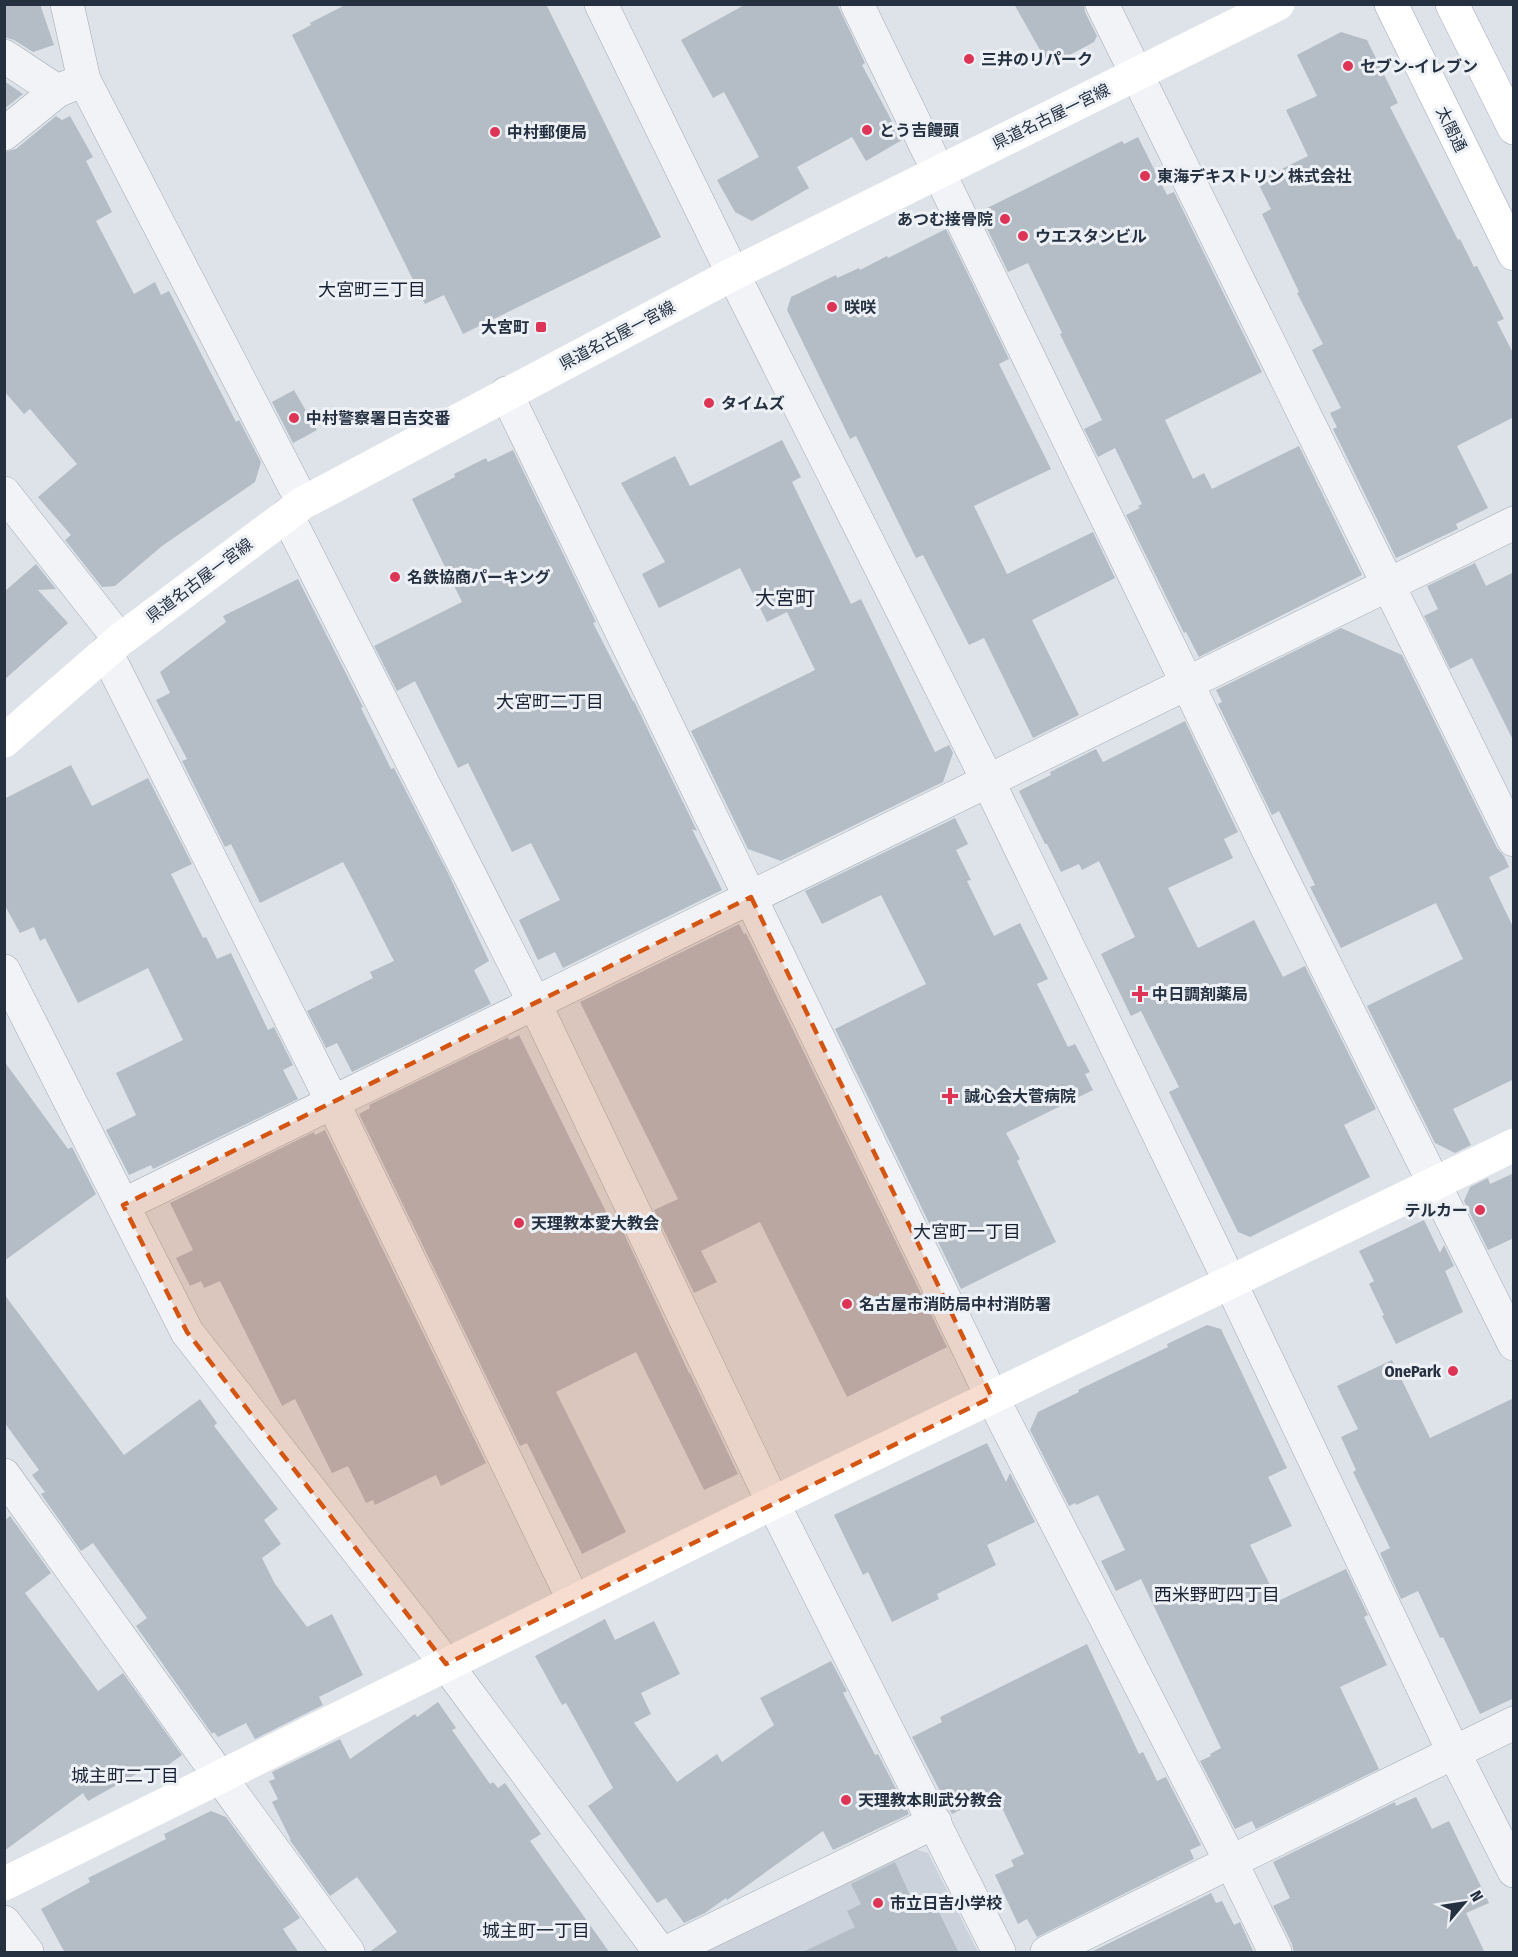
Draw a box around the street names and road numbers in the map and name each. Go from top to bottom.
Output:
street label: 県道名古屋一宮線 [990,80,1113,153]
street label: 太閤通 [1432,103,1471,155]
street label: 県道名古屋一宮線 [556,297,678,374]
street label: 県道名古屋一宮線 [142,534,256,627]

